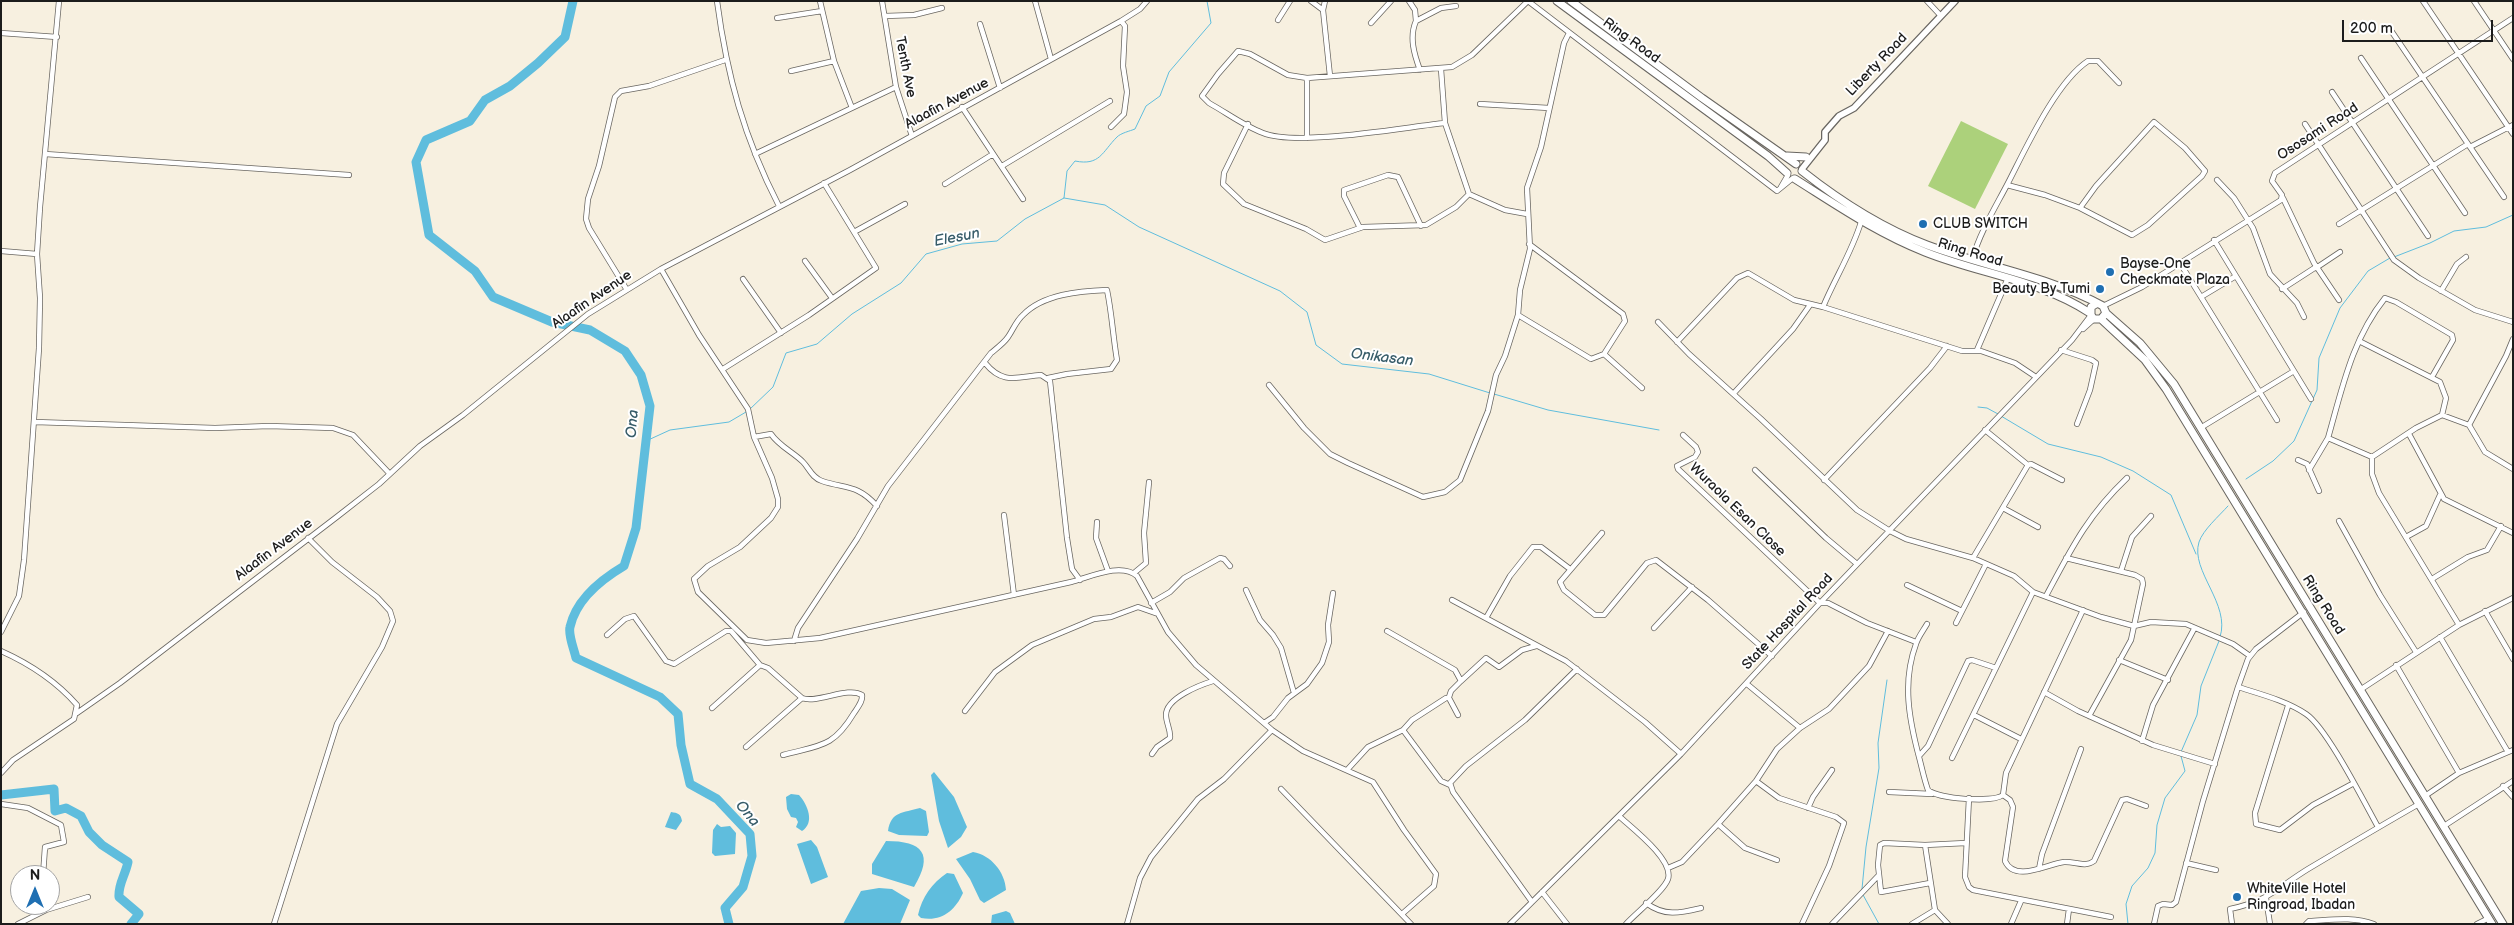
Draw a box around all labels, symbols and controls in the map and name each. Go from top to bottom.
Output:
scale bar [2344,10,2495,42]
street label: Ring Road [1599,15,1663,67]
text: 200 m [2350,19,2393,38]
street label: Liberty Road [1843,30,1911,100]
street label: Tenth Ave [891,35,919,99]
street label: Alaafin Avenue [902,75,992,133]
street label: Ososami Road [2274,100,2362,164]
place label: CLUB SWITCH [1933,216,2028,232]
marker: CLUB SWITCH [1917,218,1929,230]
water label: Elesun [933,225,981,251]
street label: Ring Road [1936,235,2004,271]
place label: Bayse-One Checkmate Plaza [2120,256,2230,288]
marker: Bayse-One Checkmate Plaza [2104,266,2116,278]
street label: Alaafin Avenue [549,267,635,333]
place label: Beauty By Tumi [1992,281,2090,297]
marker: Beauty By Tumi [2094,283,2106,295]
water label: Onikasan [1350,345,1414,371]
water label: Ona [623,409,643,439]
street label: Wuraola Esan Close [1685,460,1789,560]
street label: Alaafin Avenue [232,515,316,585]
street label: State Hospital Road [1739,570,1837,674]
street label: Ring Road [2298,572,2348,638]
water label: Ona [731,797,763,831]
north arrow [10,865,60,915]
text: N [30,867,40,884]
place label: WhiteVille Hotel Ringroad, Ibadan [2247,881,2355,914]
marker: WhiteVille Hotel Ringroad, Ibadan [2231,891,2243,903]

